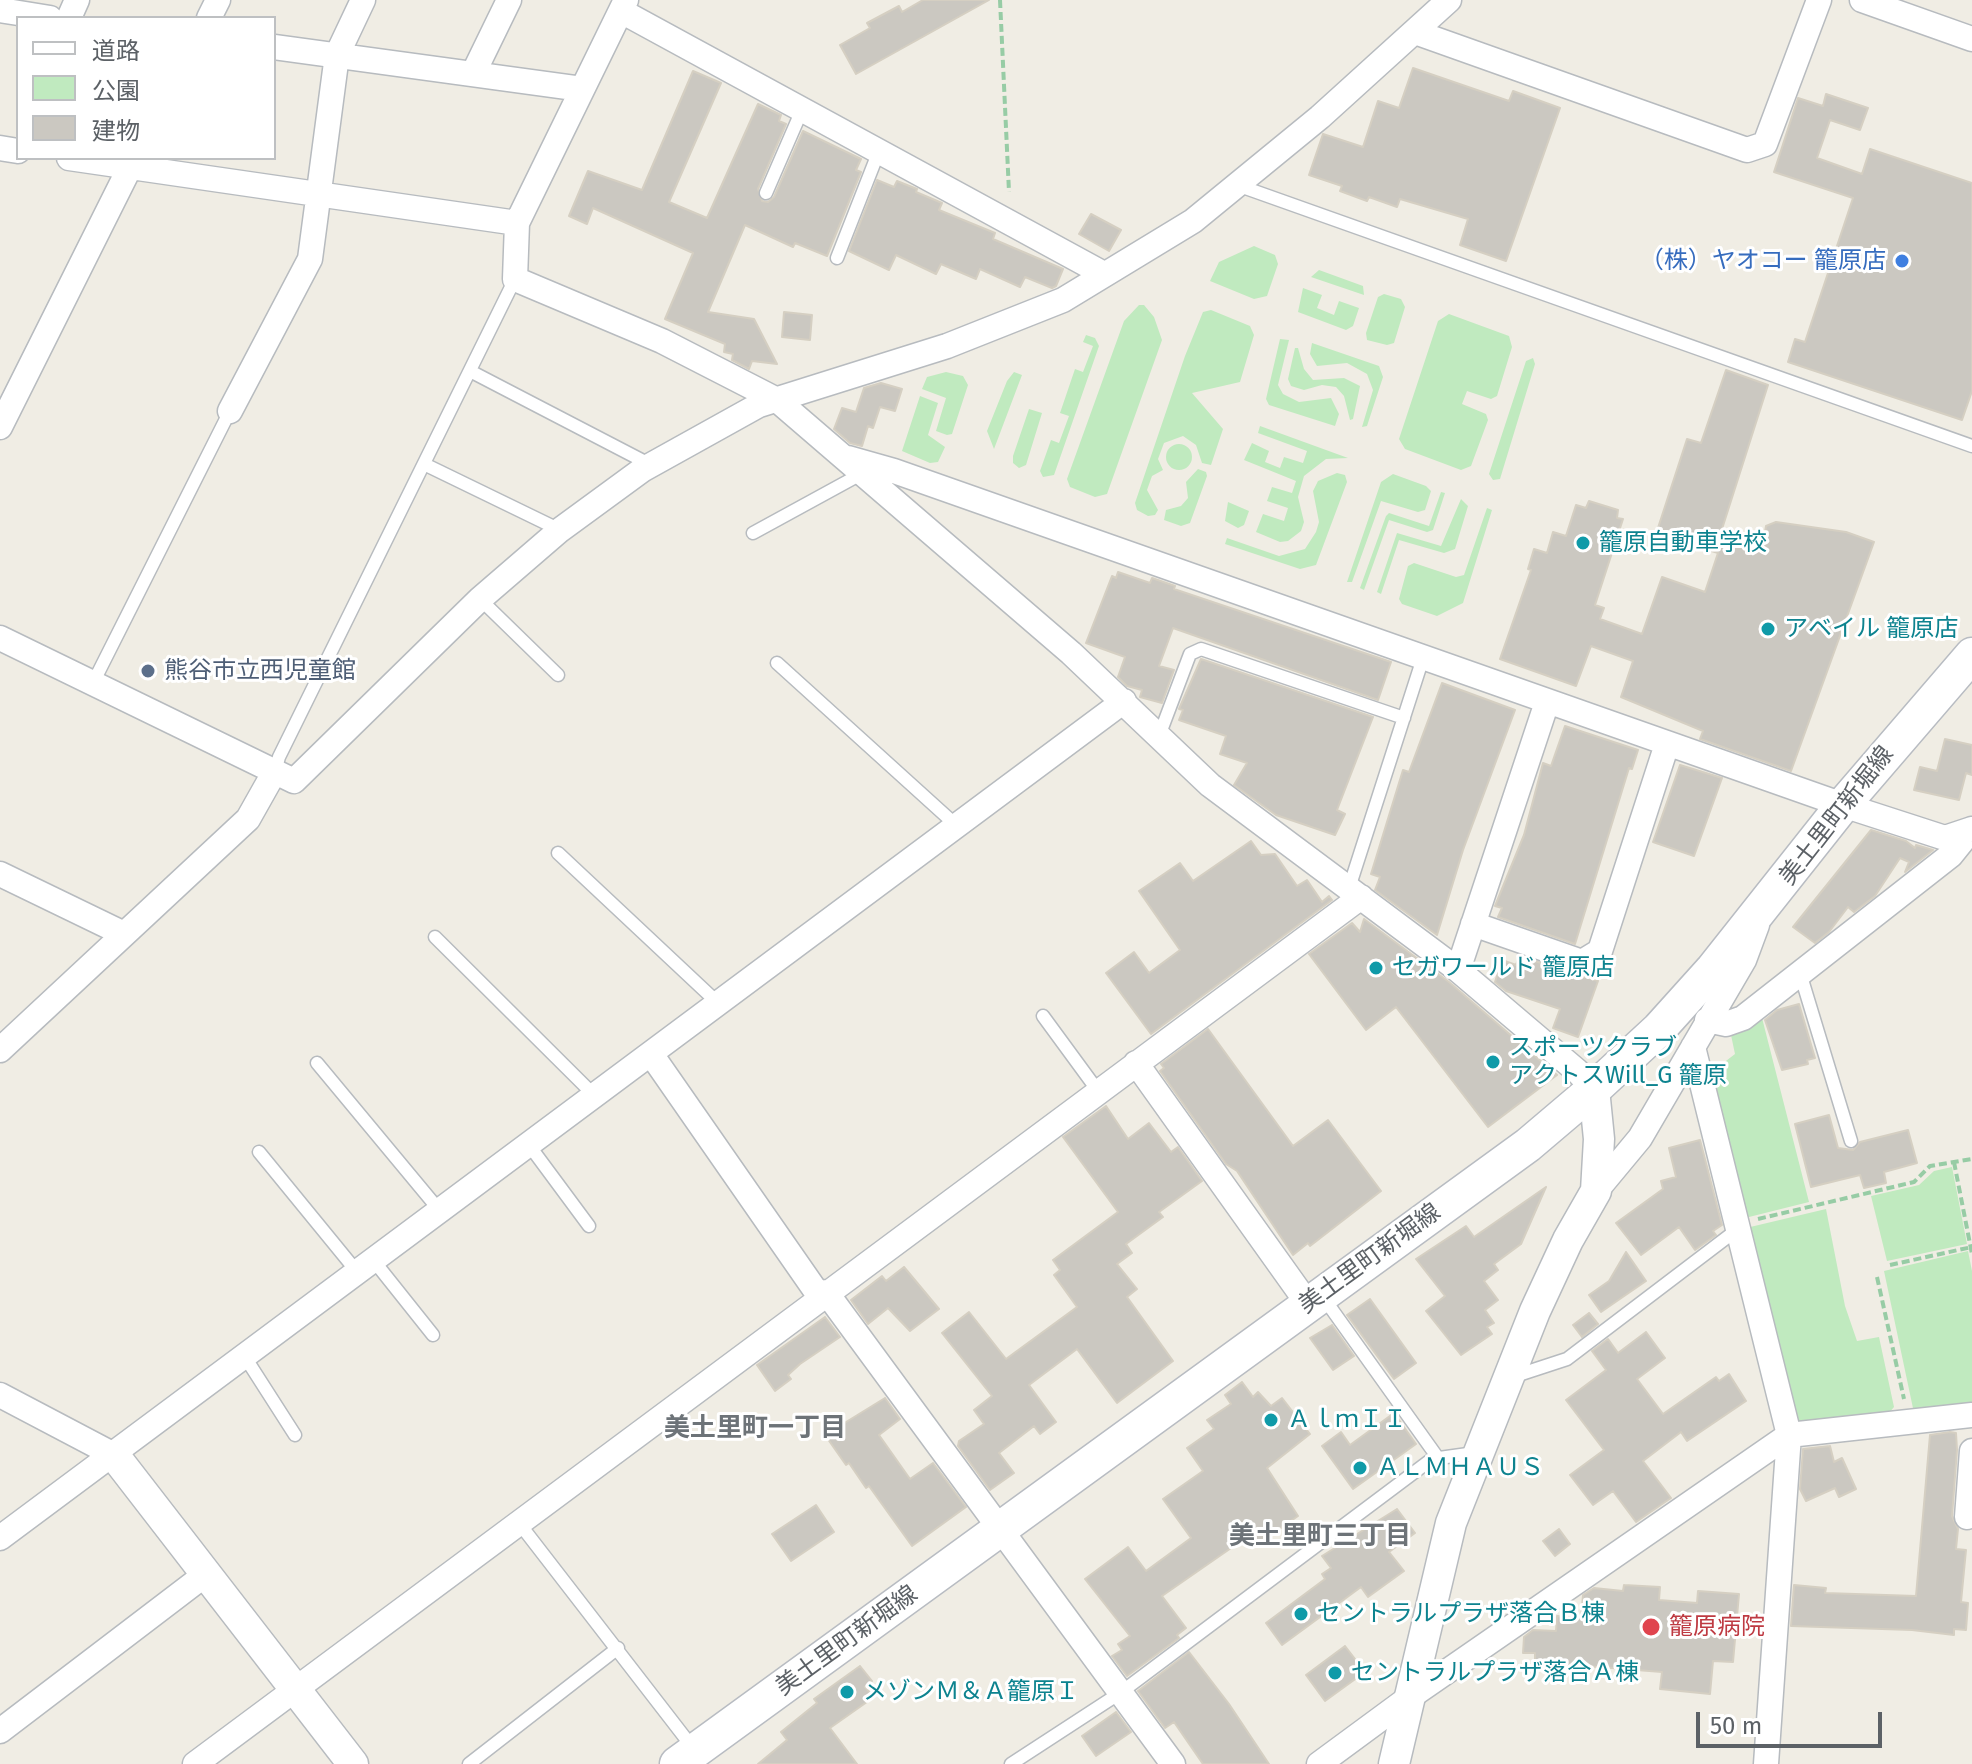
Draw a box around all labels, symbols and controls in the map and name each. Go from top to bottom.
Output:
legend [16,16,276,160]
text: 道路 [92,37,140,65]
text: 公園 [92,77,140,105]
text: 建物 [92,117,140,145]
place label: （株）ヤオコー 籠原店 [1640,247,1886,275]
marker: （株）ヤオコー 籠原店 [1893,252,1911,270]
place label: 籠原自動車学校 [1599,529,1767,557]
marker: 籠原自動車学校 [1574,534,1592,552]
place label: アベイル 籠原店 [1784,615,1958,643]
marker: アベイル 籠原店 [1759,620,1777,638]
place label: 熊谷市立西児童館 [164,657,356,685]
marker: 熊谷市立西児童館 [139,662,157,680]
street label: 美土里町新堀線 [1774,741,1900,891]
place label: セガワールド 籠原店 [1392,954,1614,982]
marker: セガワールド 籠原店 [1367,959,1385,977]
place label: スポーツクラブ アクトスWill_G 籠原 [1509,1034,1727,1090]
marker: スポーツクラブ アクトスWill_G 籠原 [1484,1053,1502,1071]
street label: 美土里町新堀線 [1294,1198,1446,1320]
place label: ＡｌｍＩＩ [1287,1406,1407,1434]
marker: ＡｌｍＩＩ [1262,1411,1280,1429]
district label: 美土里町一丁目 [664,1413,846,1445]
place label: ＡＬＭＨＡＵＳ [1376,1454,1544,1482]
marker: ＡＬＭＨＡＵＳ [1351,1459,1369,1477]
district label: 美土里町三丁目 [1229,1521,1411,1553]
street label: 美土里町新堀線 [771,1580,923,1702]
place label: セントラルプラザ落合Ｂ棟 [1317,1600,1605,1628]
marker: セントラルプラザ落合Ｂ棟 [1292,1605,1310,1623]
place label: 籠原病院 [1669,1613,1765,1641]
marker: 籠原病院 [1640,1616,1662,1638]
place label: セントラルプラザ落合Ａ棟 [1351,1659,1639,1687]
marker: セントラルプラザ落合Ａ棟 [1326,1664,1344,1682]
place label: メゾンＭ＆Ａ籠原Ｉ [863,1678,1079,1706]
marker: メゾンＭ＆Ａ籠原Ｉ [838,1683,856,1701]
scale bar [1700,1696,1886,1746]
text: 50 m [1710,1712,1762,1740]

